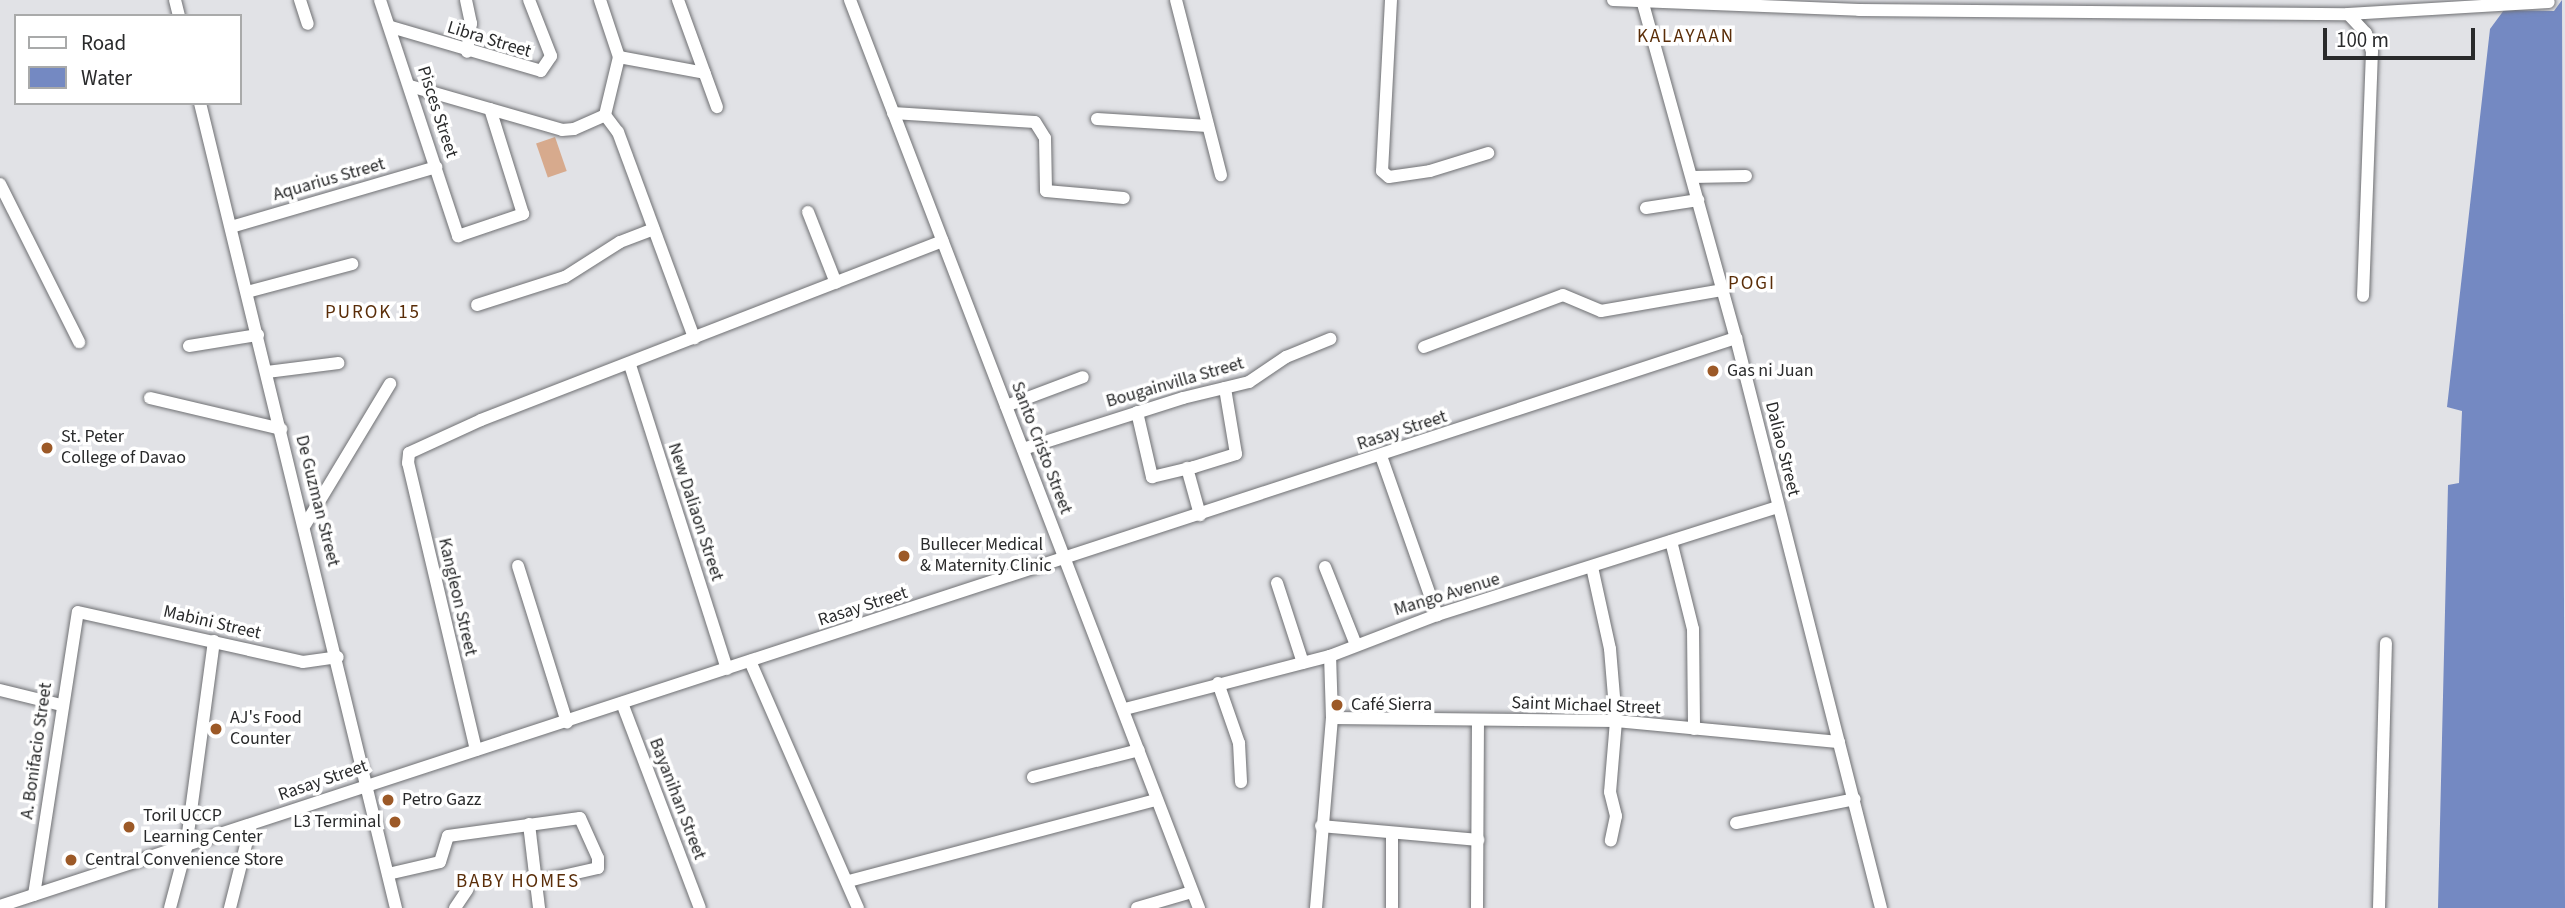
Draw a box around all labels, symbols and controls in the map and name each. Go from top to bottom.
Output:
legend [14,14,242,105]
scale bar [2327,14,2479,58]
street label: Libra Street [444,17,534,63]
text: 100 m [2336,25,2389,55]
district label: KALAYAAN [1638,26,1734,48]
text: Road [81,28,126,58]
text: Water [81,63,132,93]
street label: Pisces Street [412,63,462,161]
street label: Aquarius Street [271,154,387,206]
district label: POGI [1728,273,1776,295]
district label: PUROK 15 [326,302,420,324]
street label: Bougainvilla Street [1104,353,1246,413]
place label: Gas ni Juan [1727,360,1814,382]
marker: Gas ni Juan [1705,363,1721,379]
street label: Santo Cristo Street [1006,379,1076,517]
street label: Daliao Street [1760,399,1804,499]
street label: Rasay Street [1354,406,1450,456]
place label: St. Peter College of Davao [61,427,186,470]
street label: De Guzman Street [290,433,344,569]
marker: St. Peter College of Davao [39,440,55,456]
street label: New Daliaon Street [663,440,727,584]
place label: Bullecer Medical & Maternity Clinic [920,535,1052,578]
street label: Kangleon Street [433,536,481,658]
marker: Bullecer Medical & Maternity Clinic [894,546,914,566]
street label: Mango Avenue [1391,569,1503,621]
street label: Rasay Street [815,582,911,632]
street label: Mabini Street [161,601,263,645]
street label: A. Bonifacio Street [17,681,57,821]
street label: Saint Michael Street [1511,693,1661,719]
place label: Café Sierra [1351,694,1432,716]
marker: Café Sierra [1329,697,1345,713]
place label: AJ's Food Counter [230,708,302,750]
marker: AJ's Food Counter [208,721,224,737]
street label: Bayanihan Street [644,735,710,863]
street label: Rasay Street [276,756,370,806]
place label: Petro Gazz [402,789,481,811]
marker: Petro Gazz [380,792,396,808]
place label: Toril UCCP Learning Center [143,806,262,848]
place label: L3 Terminal [293,811,381,833]
marker: L3 Terminal [387,814,403,830]
marker: Toril UCCP Learning Center [121,819,137,835]
place label: Central Convenience Store [85,849,284,871]
marker: Central Convenience Store [63,852,79,868]
district label: BABY HOMES [457,871,579,893]

